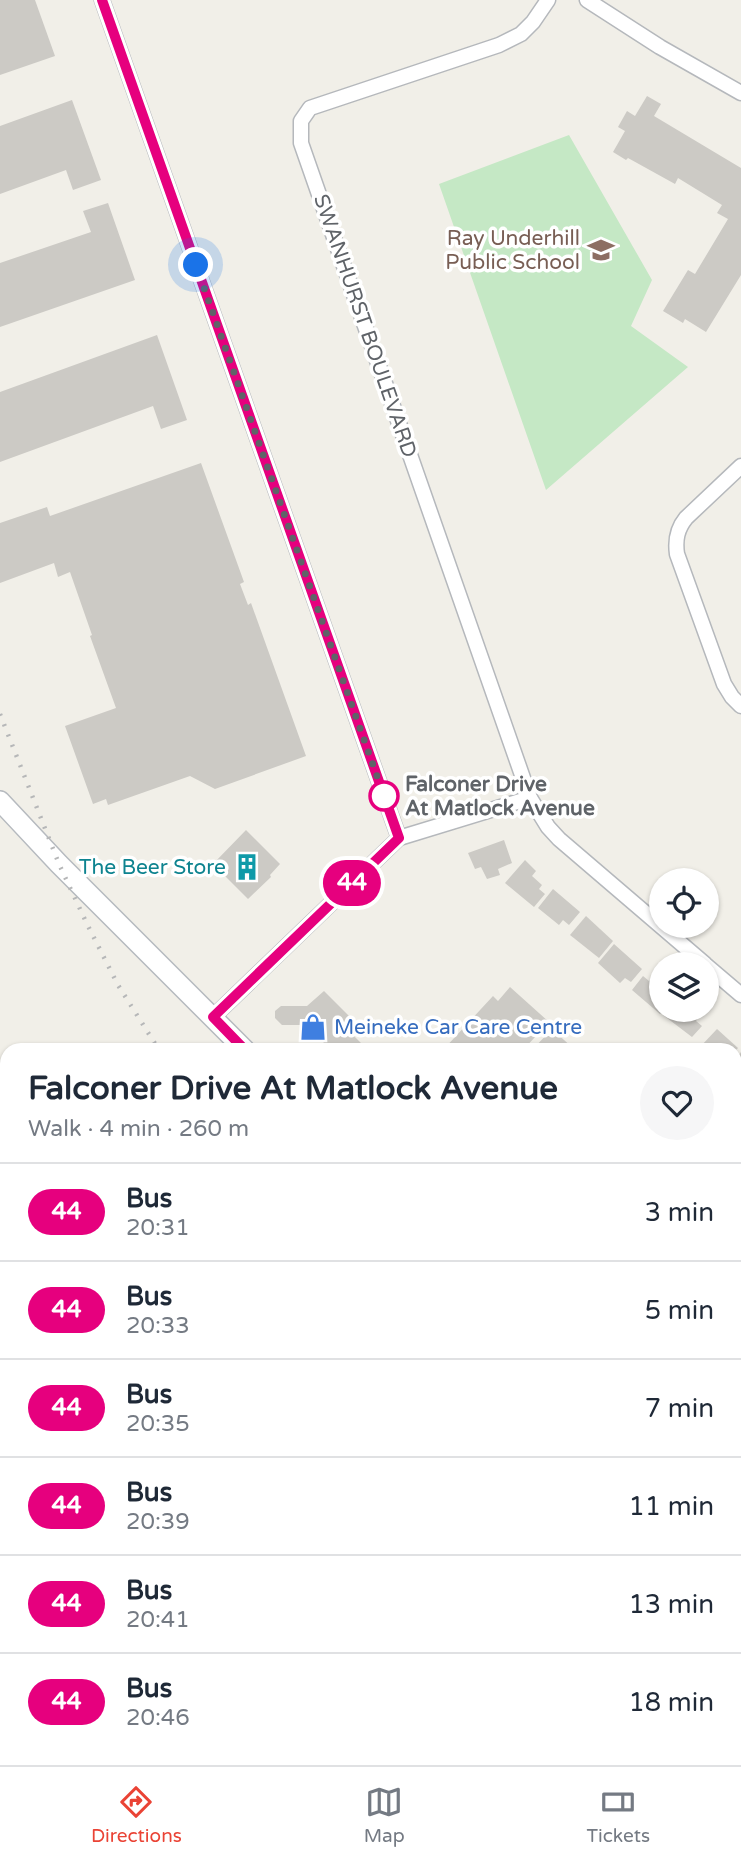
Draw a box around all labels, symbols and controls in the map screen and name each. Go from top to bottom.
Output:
street label: SWANHURST BOULEVARD [308,191,422,461]
place label: Ray Underhill Public School [445,226,580,275]
school or university icon: Ray Underhill Public School [586,235,616,265]
your location [178,247,213,282]
place label: Falconer Drive At Matlock Avenue [405,772,595,821]
marker: Falconer Drive At Matlock Avenue [369,781,399,811]
building icon: The Beer Store [232,852,262,882]
place label: The Beer Store [79,855,226,880]
line badge: 44 [320,860,384,906]
text: 44 [337,868,367,897]
map controls [649,868,719,1022]
button: locate [649,868,719,938]
button: layers [649,952,719,1022]
shop icon: Meineke Car Care Centre [298,1012,328,1042]
place label: Meineke Car Care Centre [334,1015,582,1040]
button: heart [640,1066,714,1140]
text: Falconer Drive At Matlock Avenue [28,1069,558,1108]
text: Walk · 4 min · 260 m [28,1115,249,1143]
text: Bus [126,1183,172,1214]
text: 44 [51,1197,82,1226]
text: 3 min [645,1197,714,1228]
text: 20:31 [126,1214,190,1242]
text: Bus [126,1281,172,1312]
text: 44 [51,1295,82,1324]
text: 5 min [645,1295,714,1326]
text: 20:33 [126,1312,190,1340]
text: Bus [126,1379,172,1410]
text: 44 [51,1393,82,1422]
text: 7 min [645,1393,714,1424]
text: 20:35 [126,1410,190,1438]
text: Bus [126,1477,172,1508]
text: 44 [51,1491,82,1520]
text: 11 min [628,1491,714,1522]
text: 20:39 [126,1508,190,1536]
text: Bus [126,1575,172,1606]
text: 44 [51,1589,82,1618]
text: 13 min [628,1589,714,1620]
text: 20:41 [126,1606,190,1634]
text: Bus [126,1673,172,1704]
text: 44 [51,1687,82,1716]
text: 18 min [628,1687,714,1718]
text: 20:46 [126,1704,190,1732]
tab: Directions [91,1783,182,1847]
tab: Map [364,1783,405,1847]
tab: Tickets [587,1783,650,1847]

